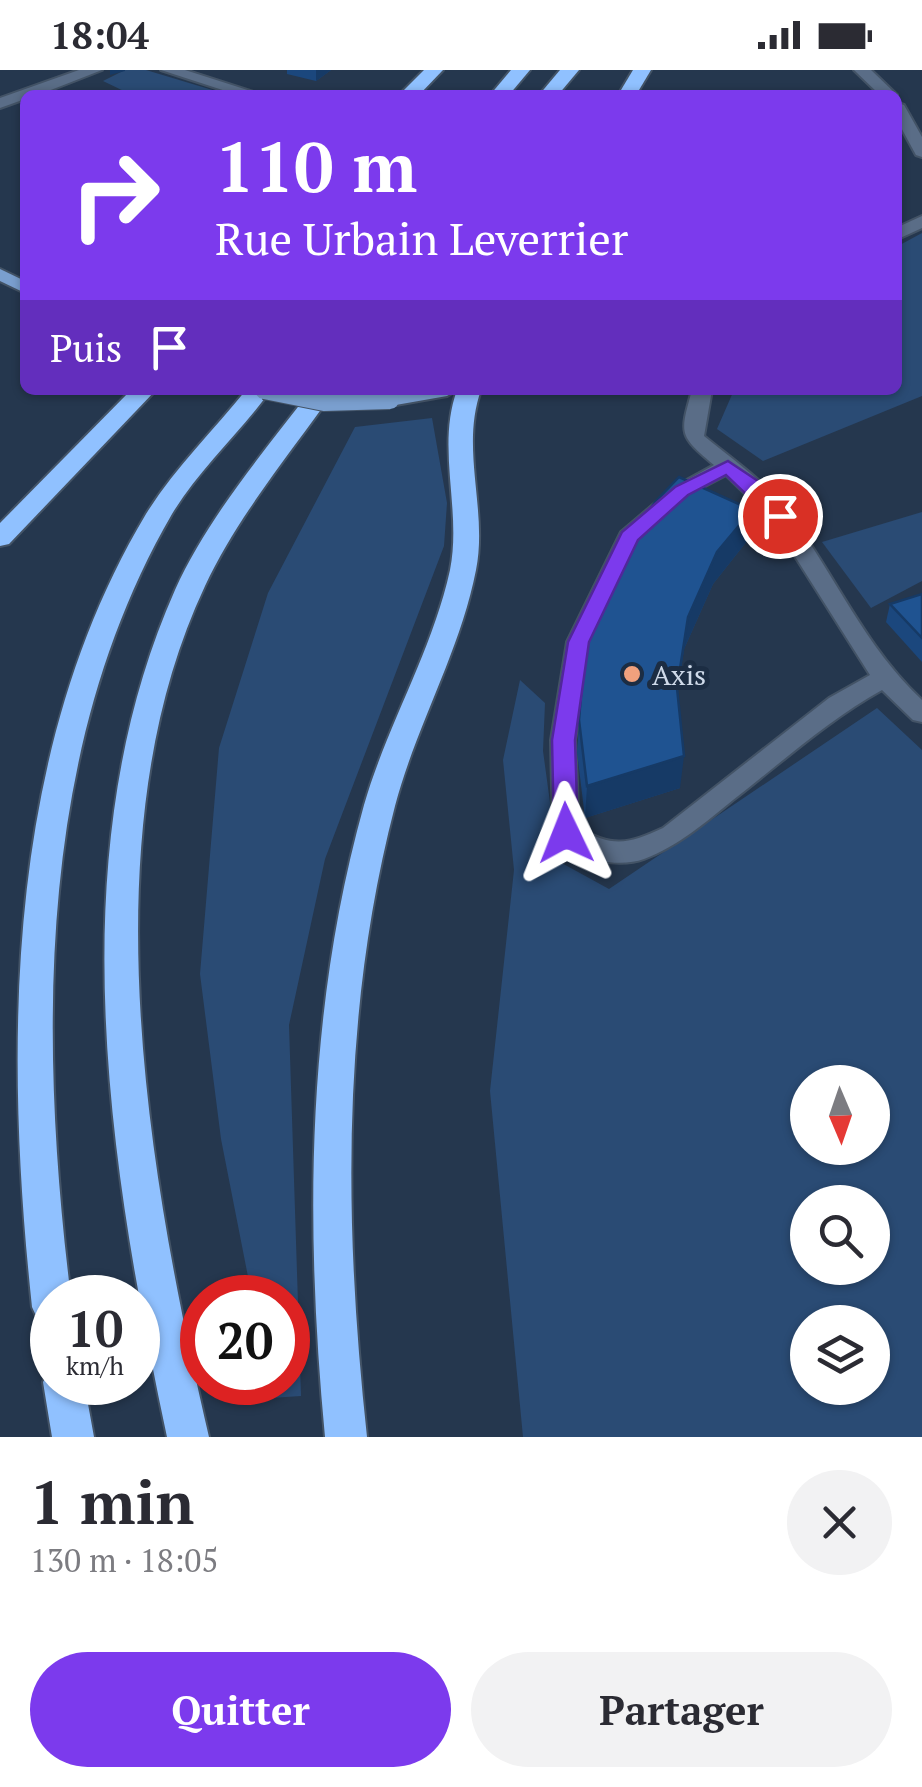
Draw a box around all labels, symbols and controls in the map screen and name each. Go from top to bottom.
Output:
text: 18:04 [50,10,149,60]
text: 110 m [215,119,417,212]
icon: right [50,130,180,260]
text: Rue Urbain Leverrier [215,208,628,268]
icon: arrive [142,320,197,375]
text: Puis [50,323,122,373]
pin [738,474,823,559]
icon: arrive [753,489,808,544]
place label: Axis [652,656,706,693]
marker: Axis [621,663,643,685]
position arrow [514,781,618,885]
north arrow [790,1065,890,1165]
map controls [790,1065,890,1405]
button: search [790,1185,890,1285]
speed limit sign: 20 [180,1275,310,1405]
text: 10 [67,1295,123,1361]
button: layers [790,1305,890,1405]
text: km/h [66,1349,124,1382]
text: 1 min [30,1462,194,1541]
button: close [787,1470,892,1575]
text: 130 m · 18:05 [30,1539,218,1581]
button: Quitter [30,1652,451,1767]
button: Partager [471,1652,892,1767]

